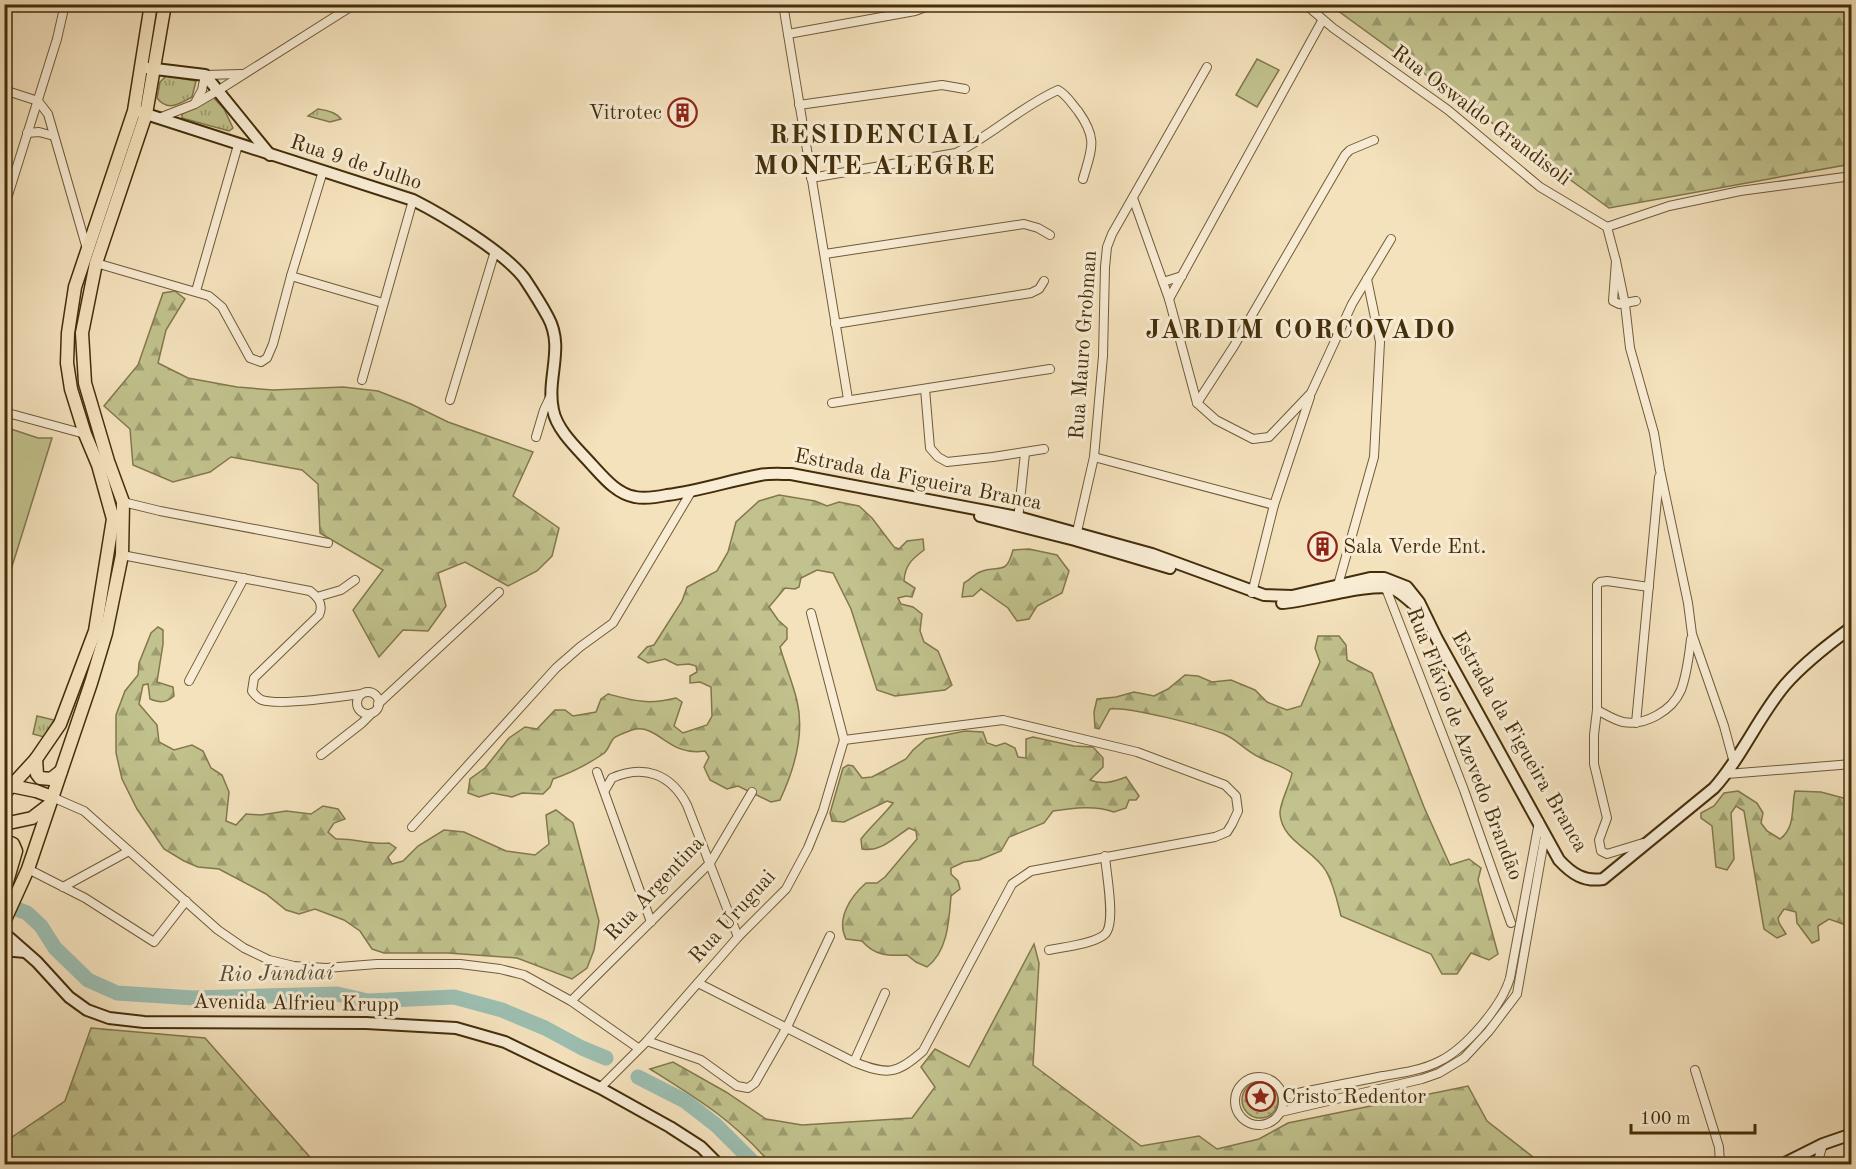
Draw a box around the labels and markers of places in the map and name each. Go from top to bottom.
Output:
building icon: Vitrotec [667,97,699,129]
place label: Vitrotec [589,103,662,124]
building icon: Sala Verde Ent. [1306,531,1338,563]
place label: Sala Verde Ent. [1343,537,1486,558]
place icon: Cristo Redentor [1245,1081,1277,1113]
place label: Cristo Redentor [1282,1087,1427,1108]

